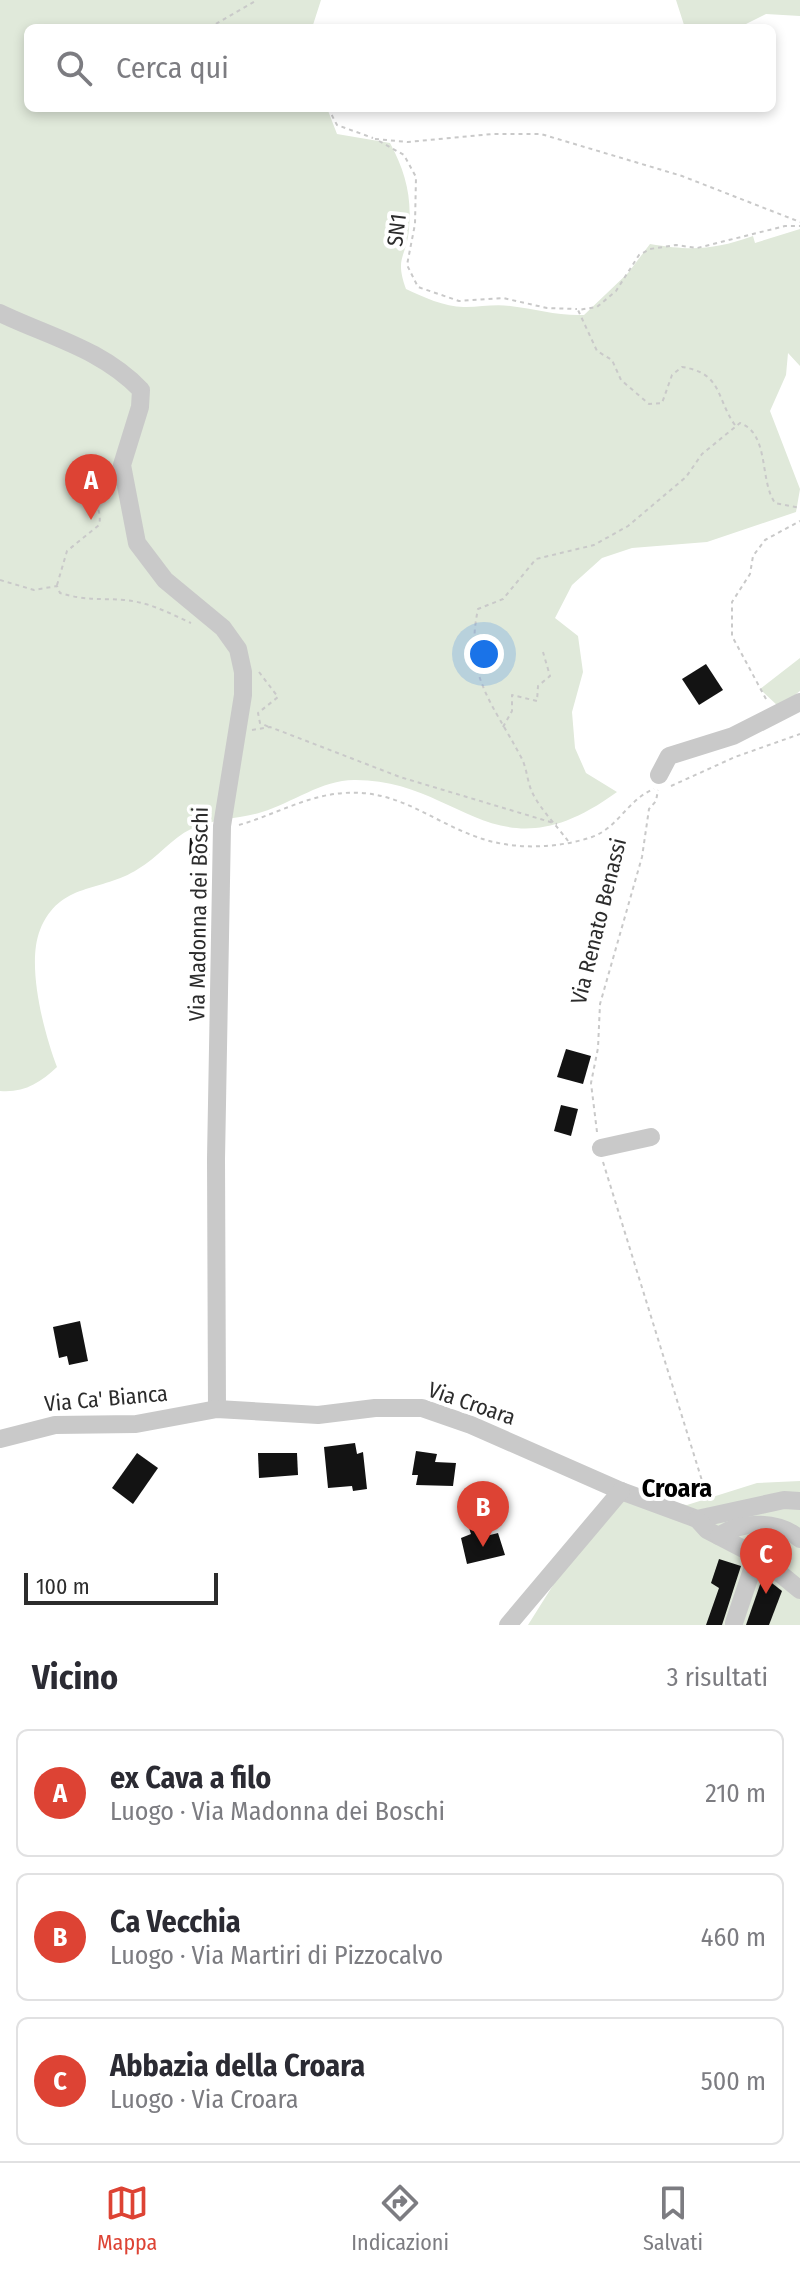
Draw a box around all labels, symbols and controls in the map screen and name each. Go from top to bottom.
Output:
search box [24,24,776,112]
icon: search [52,46,96,90]
text: Cerca qui [116,50,229,86]
street label: SN1 [381,212,412,248]
pin: A [65,454,117,520]
your location [464,634,504,674]
street label: Via Madonna dei Boschi [183,807,214,1022]
street label: Via Renato Benassi [565,835,632,1007]
street label: Via Croara [425,1376,519,1431]
street label: Via Ca' Bianca [43,1380,169,1417]
district label: Croara [642,1473,712,1504]
pin: B [457,1481,509,1547]
pin: C [740,1528,792,1594]
scale bar [24,1569,218,1605]
text: 100 m [36,1573,90,1600]
text: Vicino [32,1657,118,1698]
text: 3 risultati [667,1662,768,1693]
text: ex Cava a filo [110,1760,271,1796]
text: A [53,1778,67,1809]
text: 210 m [705,1778,766,1809]
text: Luogo · Via Madonna dei Boschi [110,1796,445,1827]
text: Ca Vecchia [110,1904,241,1940]
text: B [53,1922,67,1953]
text: 460 m [701,1922,766,1953]
text: Luogo · Via Martiri di Pizzocalvo [110,1940,443,1971]
text: Abbazia della Croara [110,2048,365,2084]
text: C [53,2066,67,2097]
text: 500 m [701,2066,766,2097]
text: Luogo · Via Croara [110,2084,299,2115]
tab: Mappa [97,2181,157,2256]
tab: Indicazioni [351,2181,449,2256]
tab: Salvati [643,2181,703,2256]

